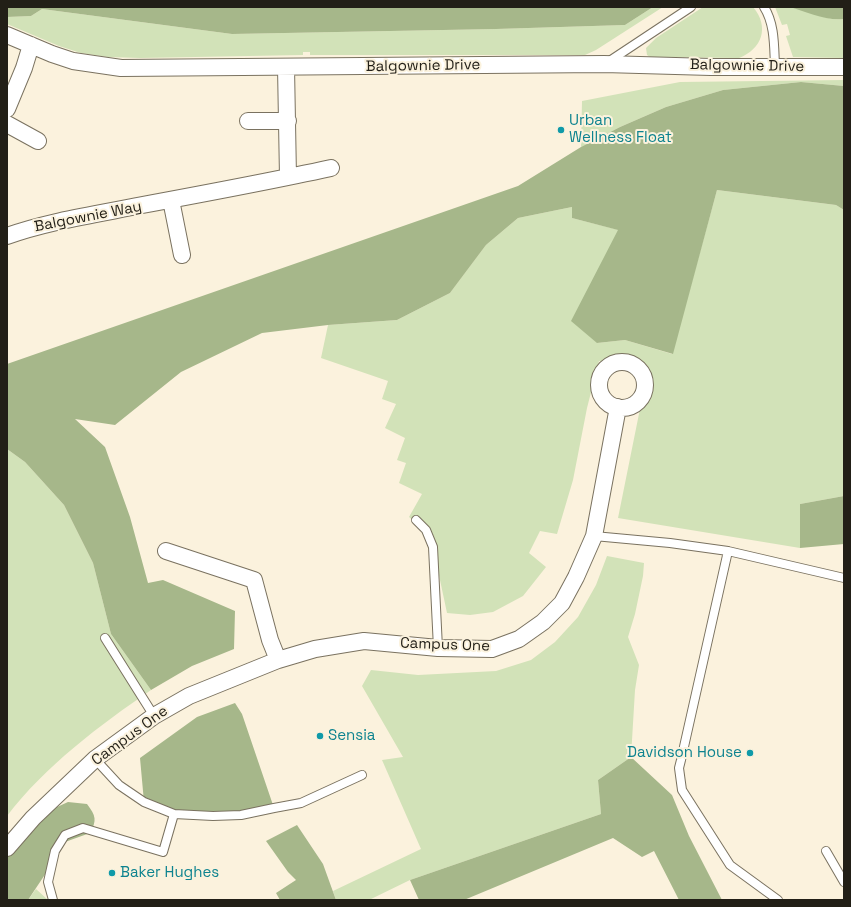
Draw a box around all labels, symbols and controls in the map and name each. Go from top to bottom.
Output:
street label: Balgownie Drive [366,56,480,76]
street label: Balgownie Drive [690,56,804,76]
place label: Urban Wellness Float [569,112,672,147]
marker: Urban Wellness Float [556,125,566,135]
street label: Balgownie Way [33,198,143,236]
street label: Campus One [400,634,490,656]
street label: Campus One [88,702,172,770]
place label: Sensia [328,727,375,745]
marker: Sensia [315,731,325,741]
place label: Davidson House [627,744,742,762]
marker: Davidson House [745,748,755,758]
place label: Baker Hughes [120,864,219,882]
marker: Baker Hughes [107,868,117,878]

